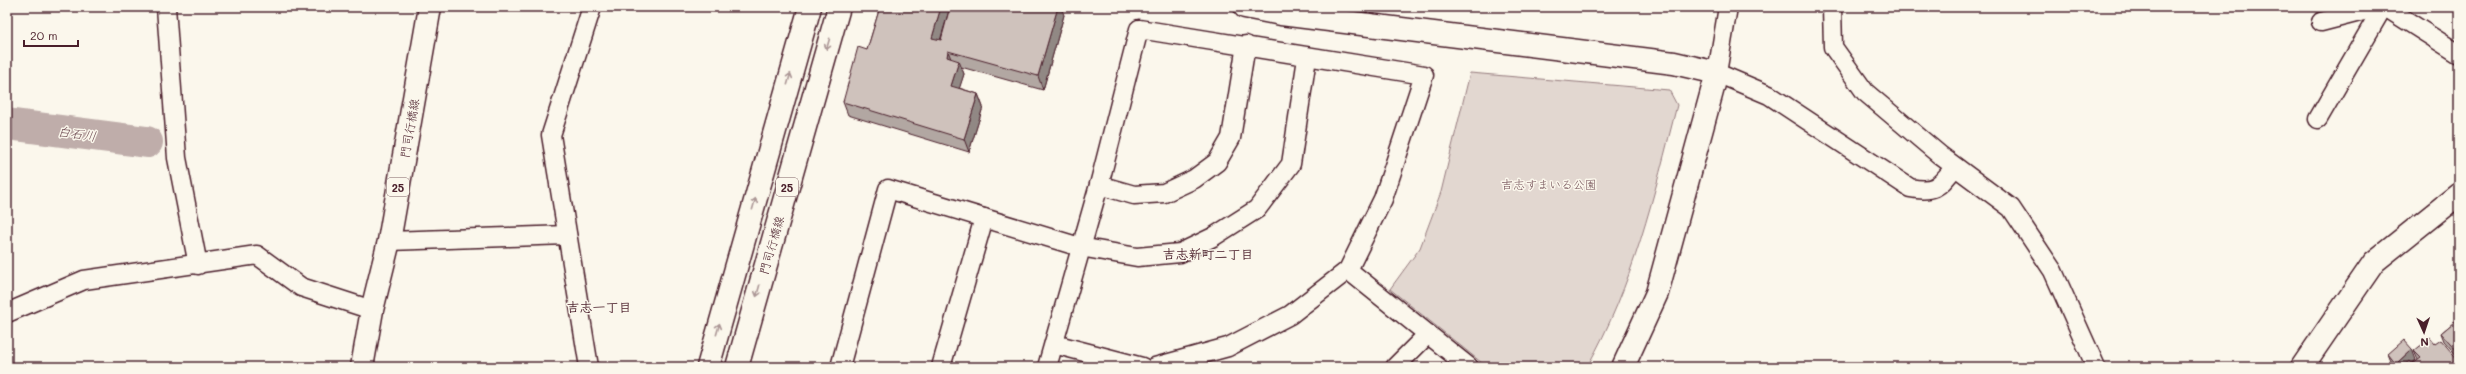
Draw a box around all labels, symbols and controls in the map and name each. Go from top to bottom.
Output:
scale bar [24,22,78,48]
text: 20 m [30,27,58,43]
one-way arrow [824,38,831,51]
one-way arrow [786,73,793,86]
street label: 門司行橋線 [396,97,422,159]
water label: 白石川 [56,122,98,144]
park label: 吉志すまいる公園 [1501,176,1597,192]
road number: 25 [387,178,409,196]
road number: 25 [776,178,798,196]
one-way arrow [750,198,758,211]
street label: 門司行橋線 [755,214,787,276]
district label: 吉志新町二丁目 [1162,245,1254,262]
one-way arrow [754,284,761,297]
district label: 吉志一丁目 [566,298,632,315]
north arrow [2404,312,2444,352]
one-way arrow [715,323,722,336]
text: N [2420,335,2429,350]

